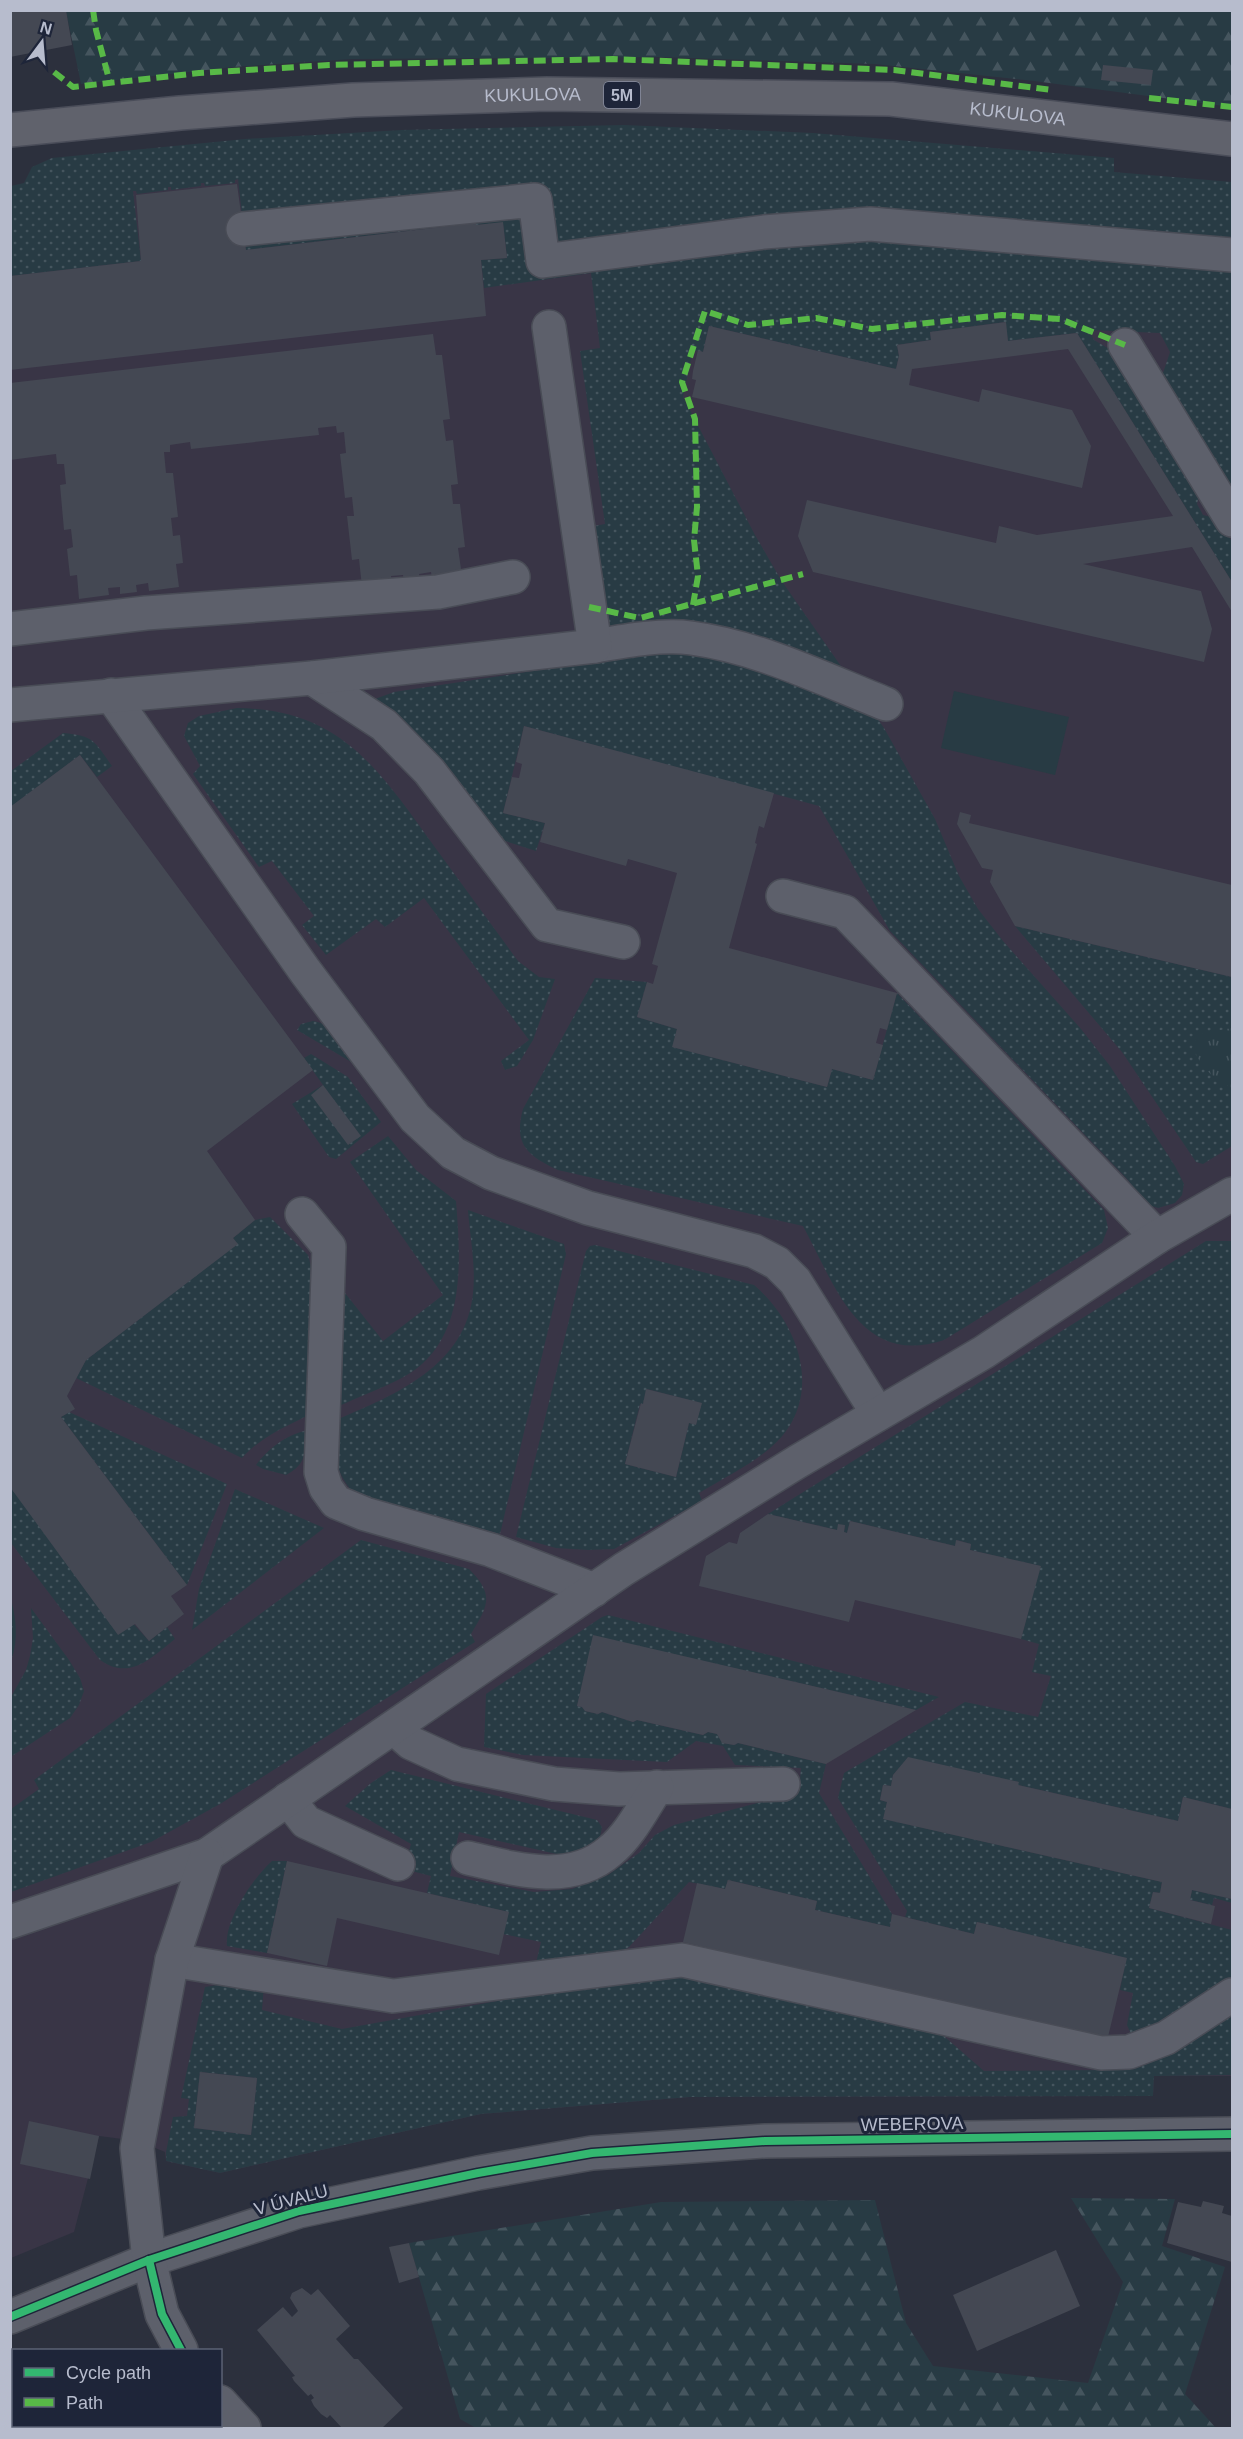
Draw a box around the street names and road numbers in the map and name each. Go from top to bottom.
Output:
road number: 5M [604,82,640,108]
street label: KUKULOVA [484,84,581,106]
street label: KUKULOVA [968,98,1067,129]
street label: WEBEROVA [860,2113,964,2135]
street label: V ÚVALU [252,2180,330,2219]

